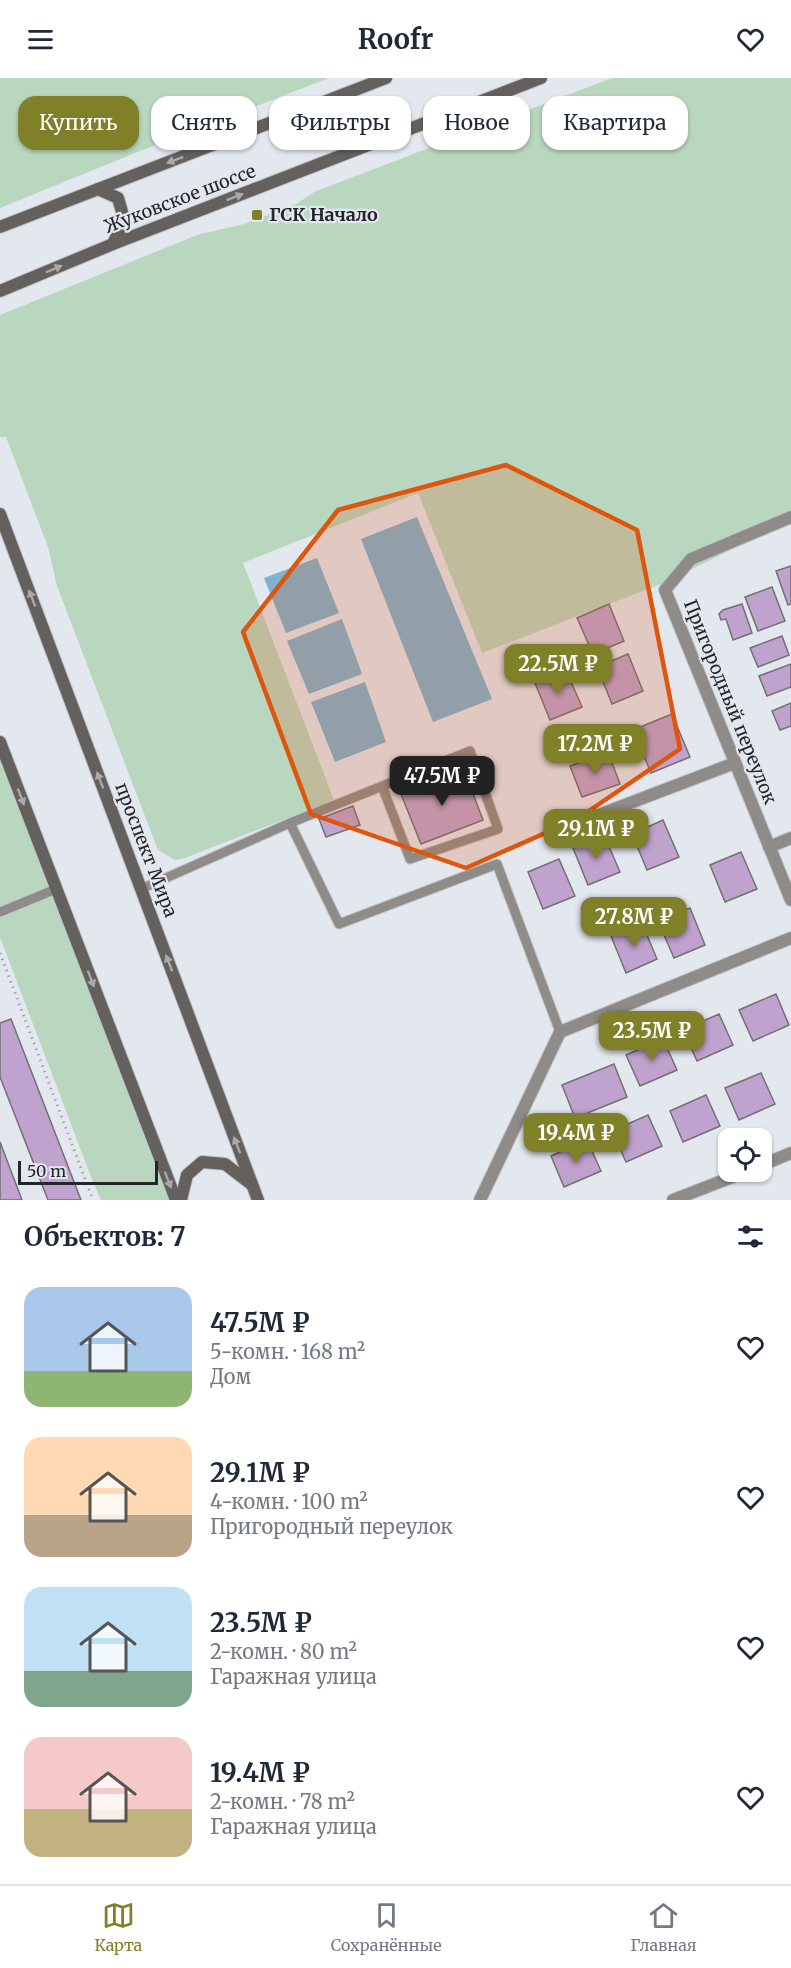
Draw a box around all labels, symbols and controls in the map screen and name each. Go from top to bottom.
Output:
text: Roofr [358,22,433,56]
icon: menu [24,23,57,56]
icon: heart [734,23,767,56]
chip: Купить [18,96,139,150]
chip: Снять [151,96,257,150]
chip: Фильтры [269,96,411,150]
chip: Новое [423,96,530,150]
chip: Квартира [542,96,688,150]
one-way arrow [165,155,183,165]
street label: Жуковское шоссе [101,159,259,238]
one-way arrow [226,191,244,201]
place label: ГСК Начало [269,203,378,226]
marker: ГСК Начало [250,208,264,222]
one-way arrow [45,264,63,273]
one-way arrow [26,588,36,606]
street label: Пригородный переулок [679,596,782,808]
pin: 22.5M ₽ [503,644,613,695]
text: 22.5M ₽ [518,651,598,676]
pin: 17.2M ₽ [540,724,650,775]
text: 17.2M ₽ [557,731,633,756]
pin: 47.5M ₽ [387,756,497,807]
text: 47.5M ₽ [404,763,480,788]
one-way arrow [95,771,105,789]
street label: проспект Мира [110,779,183,921]
one-way arrow [16,788,26,806]
pin: 29.1M ₽ [541,809,651,860]
text: 29.1M ₽ [558,816,634,841]
pin: 27.8M ₽ [579,897,689,948]
text: 27.8M ₽ [595,904,673,929]
one-way arrow [164,954,173,972]
one-way arrow [86,970,96,988]
pin: 23.5M ₽ [597,1011,707,1062]
text: 23.5M ₽ [613,1018,691,1043]
pin: 19.4M ₽ [521,1113,631,1164]
text: 19.4M ₽ [538,1120,614,1145]
map controls [718,1128,772,1182]
button: locate [718,1128,772,1182]
one-way arrow [232,1136,242,1154]
scale bar [18,1158,158,1186]
text: 50 m [27,1161,66,1181]
one-way arrow [163,1172,173,1190]
text: Объектов: 7 [24,1220,186,1253]
icon: filters [734,1220,767,1253]
text: 47.5M ₽ [210,1306,310,1339]
icon: home [72,1311,144,1383]
icon: heart [734,1331,767,1364]
text: 5-комн. · 168 m² [210,1339,365,1364]
text: Дом [210,1364,251,1389]
text: 29.1M ₽ [210,1456,310,1489]
icon: home [72,1461,144,1533]
icon: heart [734,1481,767,1514]
text: 4-комн. · 100 m² [210,1489,368,1514]
text: Пригородный переулок [210,1514,453,1539]
text: 23.5M ₽ [210,1606,312,1639]
icon: home [72,1611,144,1683]
icon: heart [734,1631,767,1664]
text: 2-комн. · 80 m² [210,1639,357,1664]
text: Гаражная улица [210,1664,377,1689]
text: 19.4M ₽ [210,1756,310,1789]
icon: home [72,1761,144,1833]
icon: heart [734,1781,767,1814]
text: 2-комн. · 78 m² [210,1789,355,1814]
text: Гаражная улица [210,1814,377,1839]
tab: Карта [94,1899,142,1955]
tab: Сохранённые [331,1899,442,1955]
tab: Главная [630,1899,697,1955]

